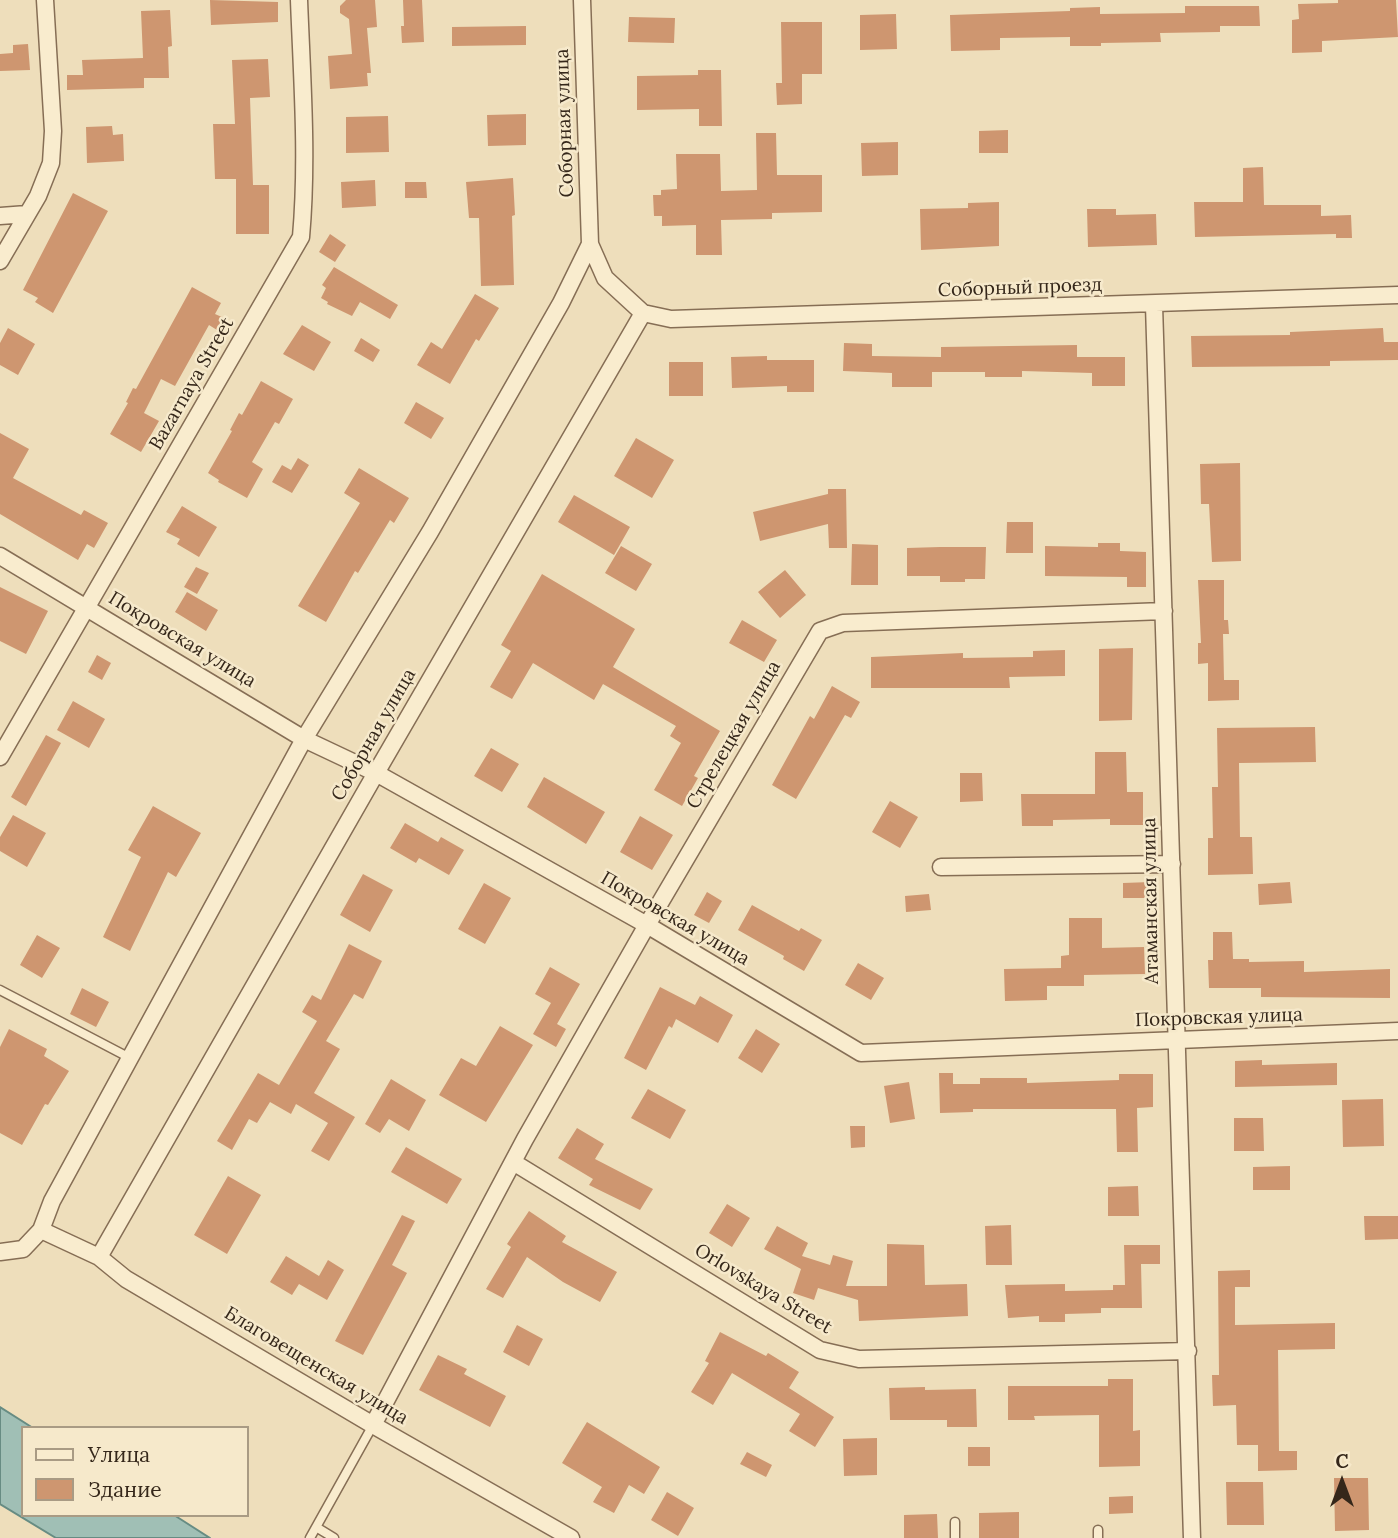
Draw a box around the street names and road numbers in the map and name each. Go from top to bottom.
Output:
street label: Соборная улица [551,48,579,198]
street label: Соборный проезд [937,274,1103,302]
street label: Bazarnaya Street [145,314,239,454]
street label: Покровская улица [104,587,260,693]
street label: Стрелецкая улица [682,657,786,813]
street label: Соборная улица [327,665,421,805]
street label: Атаманская улица [1138,817,1164,985]
street label: Покровская улица [597,867,753,971]
street label: Покровская улица [1135,1004,1303,1032]
street label: Orlovskaya Street [690,1239,836,1339]
street label: Благовещенская улица [220,1302,412,1430]

